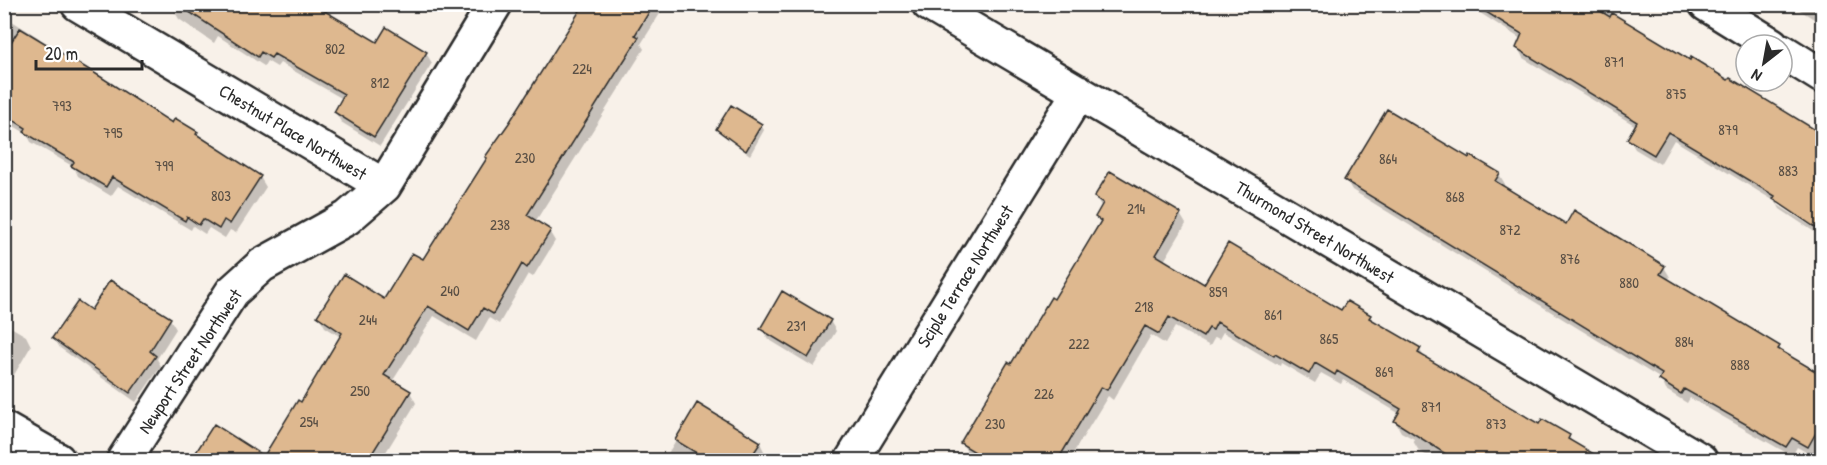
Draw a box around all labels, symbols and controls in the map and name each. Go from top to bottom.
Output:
scale bar [36,33,142,71]
north arrow [1734,33,1794,93]
house number: 802 [325,38,345,59]
text: 20 m [45,41,78,66]
house number: 871 [1604,51,1624,72]
house number: 224 [572,58,592,79]
text: N [1747,64,1766,87]
house number: 812 [371,72,389,93]
street label: Chestnut Place Northwest [214,78,372,186]
house number: 875 [1666,83,1687,104]
house number: 793 [52,95,72,116]
house number: 879 [1718,119,1738,140]
house number: 795 [103,122,123,143]
house number: 230 [515,147,536,168]
house number: 864 [1379,148,1397,169]
house number: 799 [155,155,174,176]
house number: 883 [1778,160,1798,181]
street label: Thurmond Street Northwest [1231,175,1400,290]
house number: 803 [211,185,231,206]
house number: 868 [1446,186,1464,207]
house number: 214 [1127,198,1145,219]
street label: Sciple Terrace Northwest [911,199,1019,352]
house number: 238 [490,214,510,235]
house number: 872 [1500,219,1520,240]
house number: 876 [1560,248,1580,269]
house number: 880 [1619,272,1639,293]
house number: 240 [440,280,460,301]
house number: 859 [1209,281,1228,302]
street label: Newport Street Northwest [132,283,248,438]
house number: 218 [1135,296,1153,317]
house number: 861 [1264,304,1282,325]
house number: 244 [359,309,378,330]
house number: 231 [786,315,806,336]
house number: 865 [1320,328,1339,349]
house number: 884 [1675,331,1694,352]
house number: 222 [1068,333,1090,354]
house number: 888 [1730,354,1750,375]
house number: 869 [1375,361,1393,382]
house number: 250 [350,380,370,401]
house number: 226 [1034,383,1054,404]
house number: 871 [1421,396,1441,417]
house number: 254 [300,411,319,432]
house number: 230 [985,413,1006,434]
house number: 873 [1486,413,1507,434]

